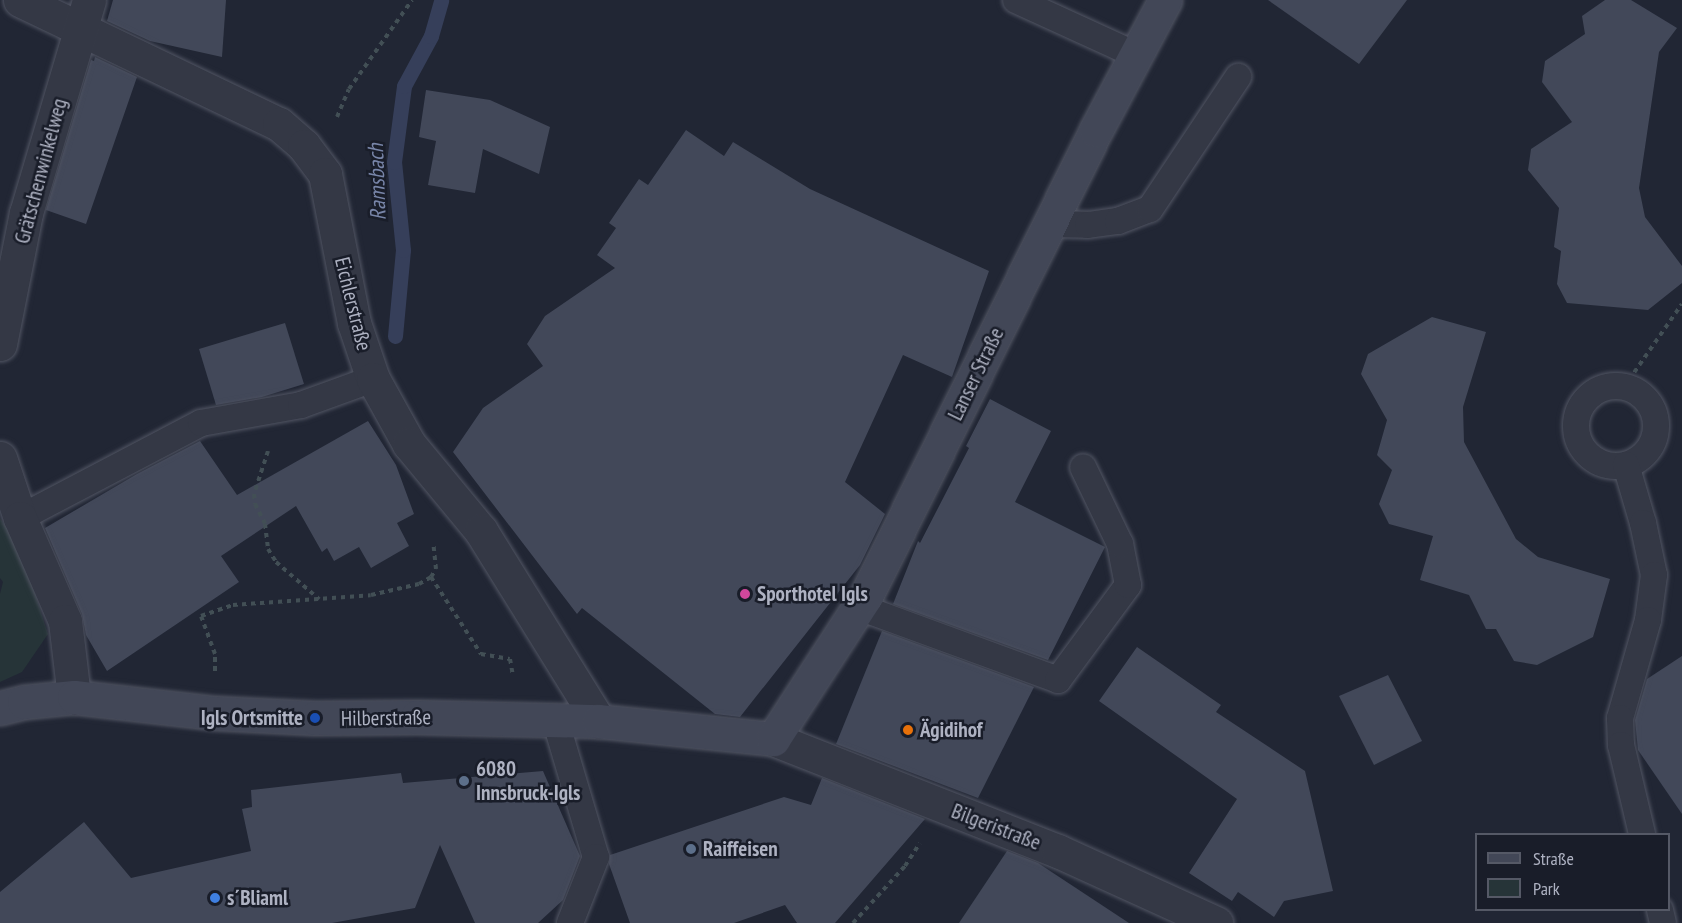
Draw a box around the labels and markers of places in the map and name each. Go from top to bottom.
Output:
place label: Sporthotel Igls [757,581,868,607]
marker: Sporthotel Igls [738,587,752,601]
place label: Igls Ortsmitte [200,705,303,731]
marker: Igls Ortsmitte [308,711,322,725]
place label: Ägidihof [920,717,982,743]
marker: Ägidihof [901,723,915,737]
place label: 6080 Innsbruck-Igls [476,756,580,806]
marker: 6080 Innsbruck-Igls [457,774,471,788]
place label: Raiffeisen [703,836,778,862]
marker: Raiffeisen [684,842,698,856]
place label: s´Bliaml [227,885,288,911]
marker: s´Bliaml [208,891,222,905]

